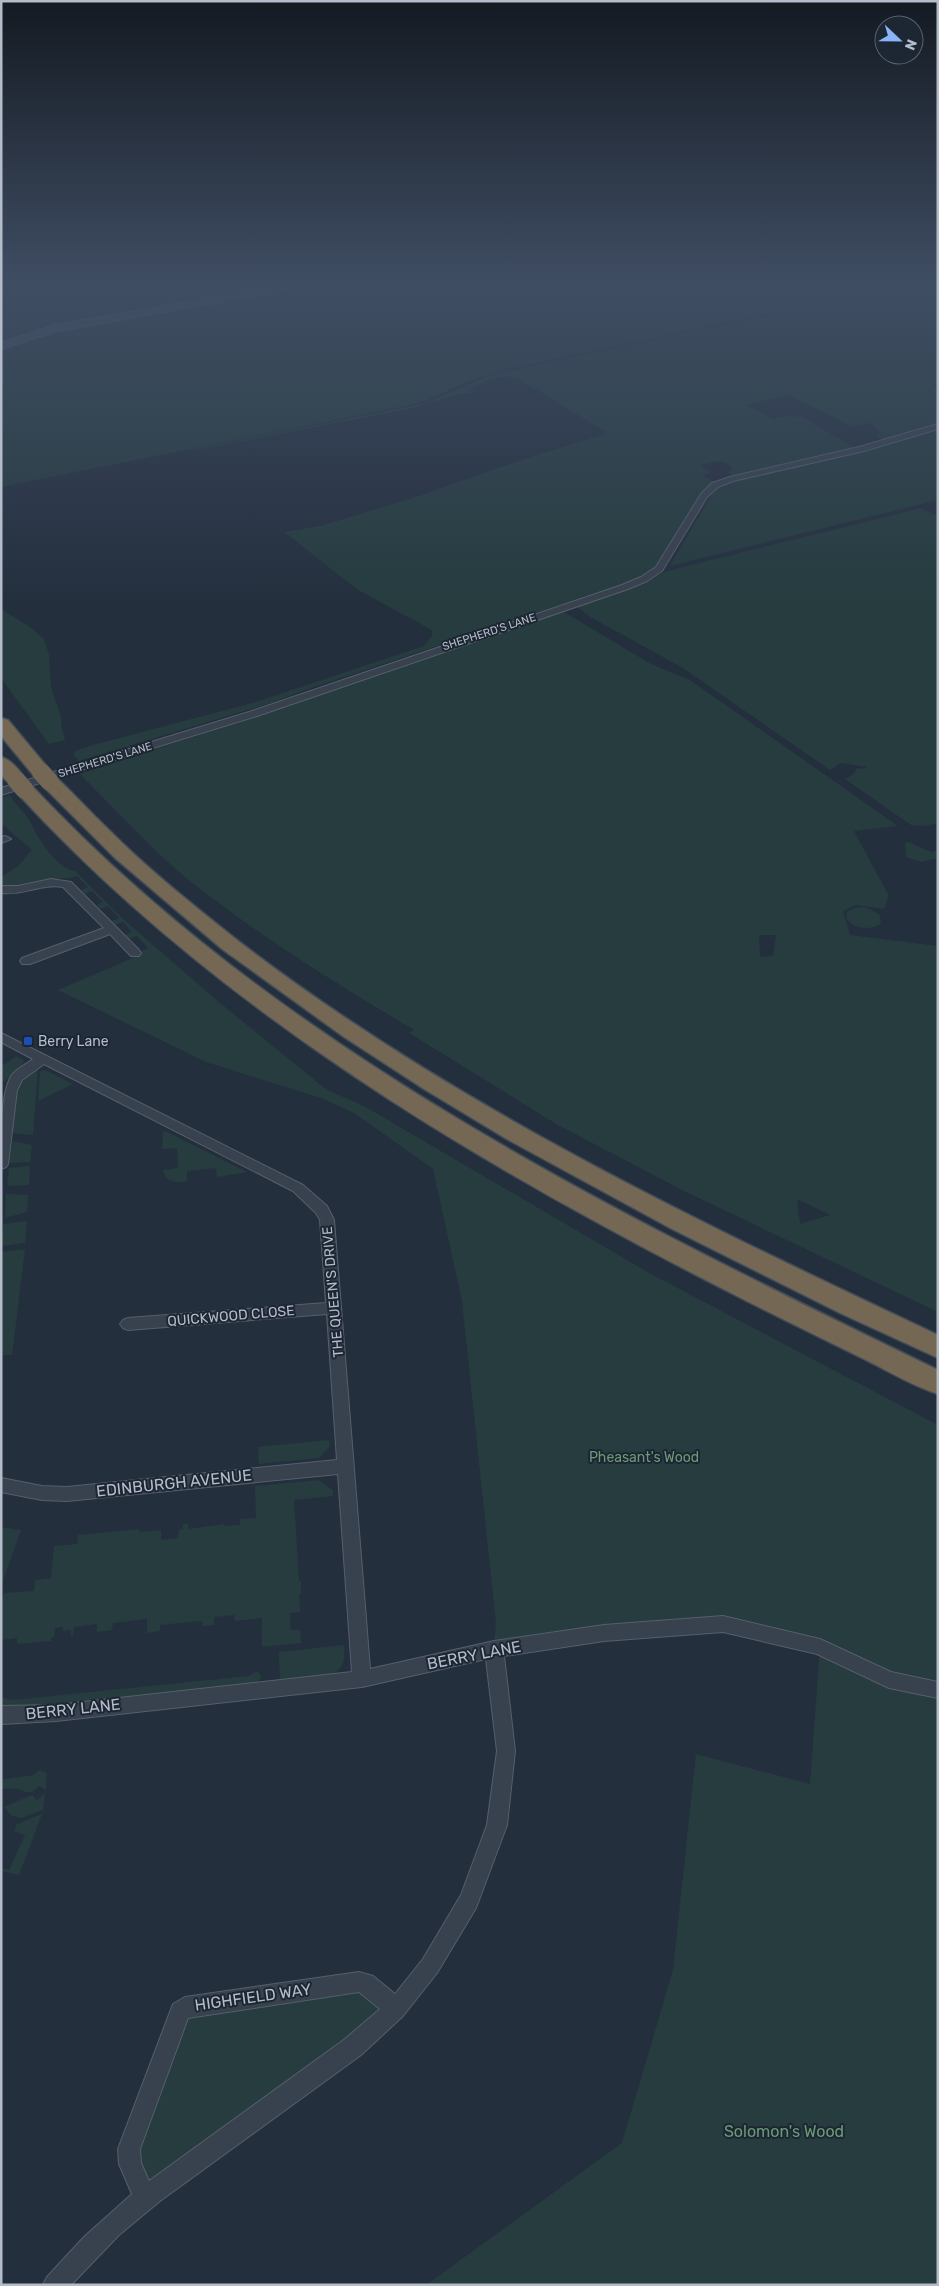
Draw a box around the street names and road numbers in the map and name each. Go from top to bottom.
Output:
street label: SHEPHERD'S LANE [441,611,538,653]
street label: SHEPHERD'S LANE [56,739,154,780]
street label: THE QUEEN'S DRIVE [319,1226,347,1358]
street label: QUICKWOOD CLOSE [167,1302,295,1330]
street label: EDINBURGH AVENUE [95,1465,253,1501]
street label: BERRY LANE [425,1637,523,1673]
street label: BERRY LANE [25,1695,121,1723]
street label: HIGHFIELD WAY [193,1979,313,2015]

